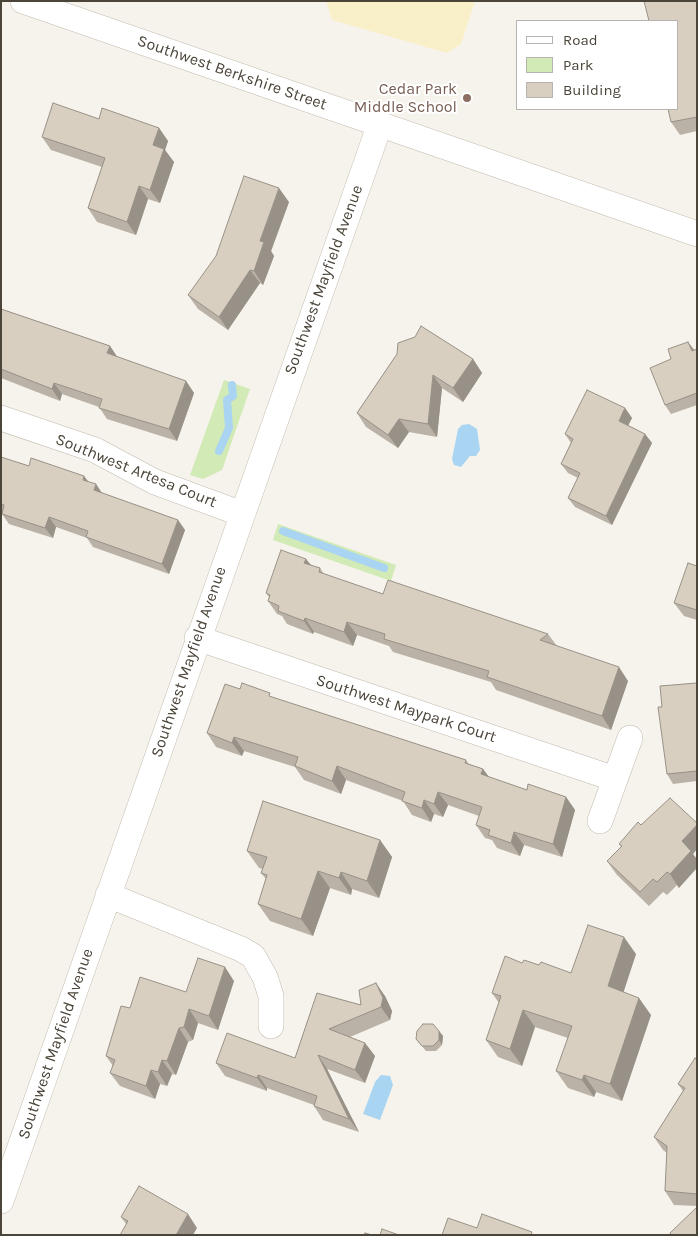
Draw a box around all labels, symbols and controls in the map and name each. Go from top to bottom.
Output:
legend [516,20,678,110]
street label: Southwest Berkshire Street [135,31,329,115]
text: Road [563,31,598,49]
text: Park [563,56,593,74]
place label: Cedar Park Middle School [354,79,457,117]
text: Building [563,81,621,99]
marker: Cedar Park Middle School [461,92,473,104]
street label: Southwest Mayfield Avenue [281,183,367,377]
street label: Southwest Artesa Court [53,430,219,512]
street label: Southwest Mayfield Avenue [147,564,231,760]
street label: Southwest Maypark Court [313,671,499,747]
street label: Southwest Mayfield Avenue [14,946,98,1142]

